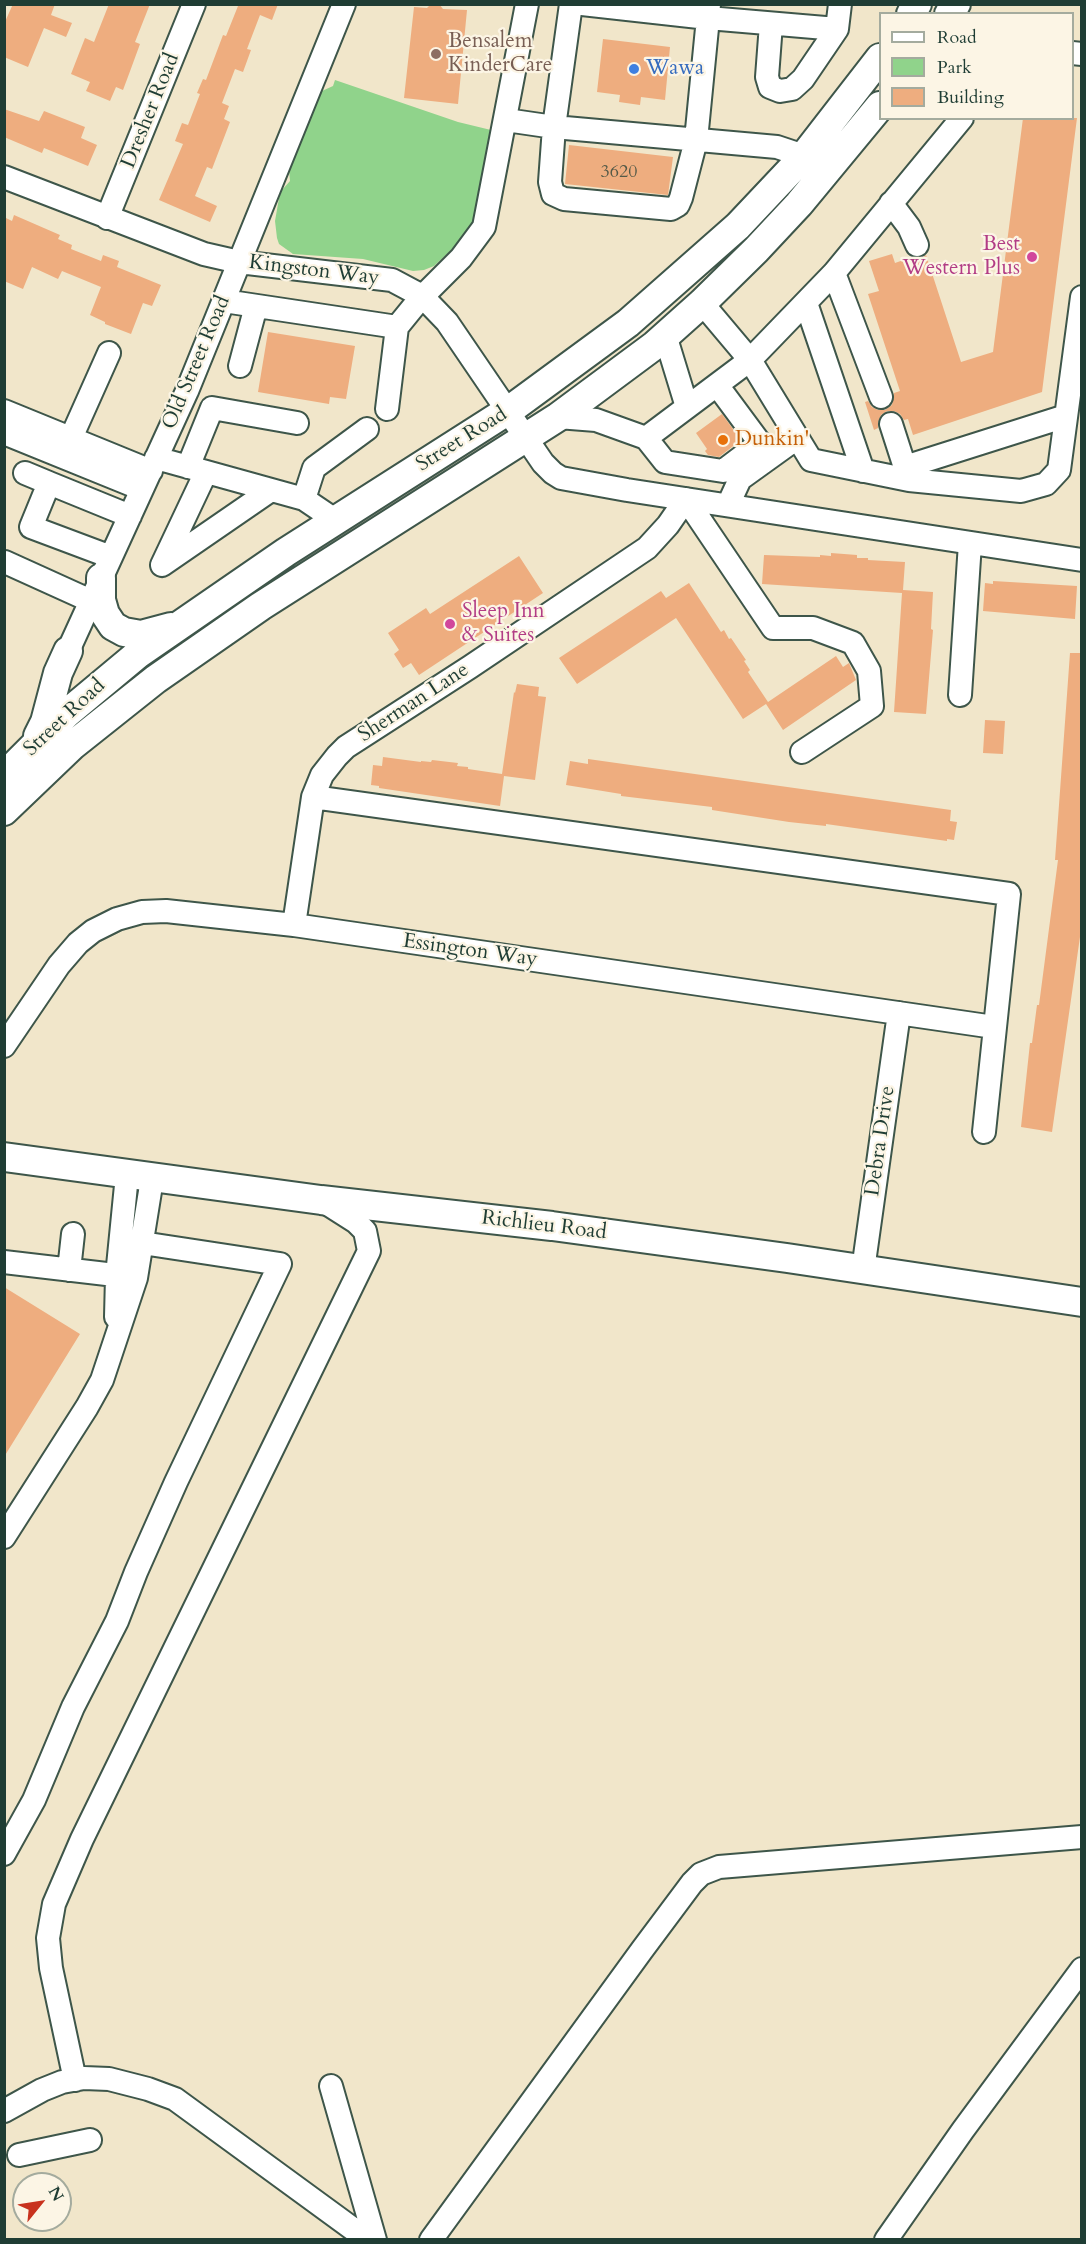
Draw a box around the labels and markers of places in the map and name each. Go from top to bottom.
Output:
place label: Bensalem KinderCare [448,29,552,79]
marker: Bensalem KinderCare [429,47,443,61]
place label: Wawa [646,56,704,82]
marker: Wawa [627,62,641,76]
place label: Best Western Plus [903,232,1020,282]
marker: Best Western Plus [1025,250,1039,264]
place label: Dunkin' [735,427,809,453]
marker: Dunkin' [716,433,730,447]
place label: Sleep Inn & Suites [462,599,545,649]
marker: Sleep Inn & Suites [443,617,457,631]

